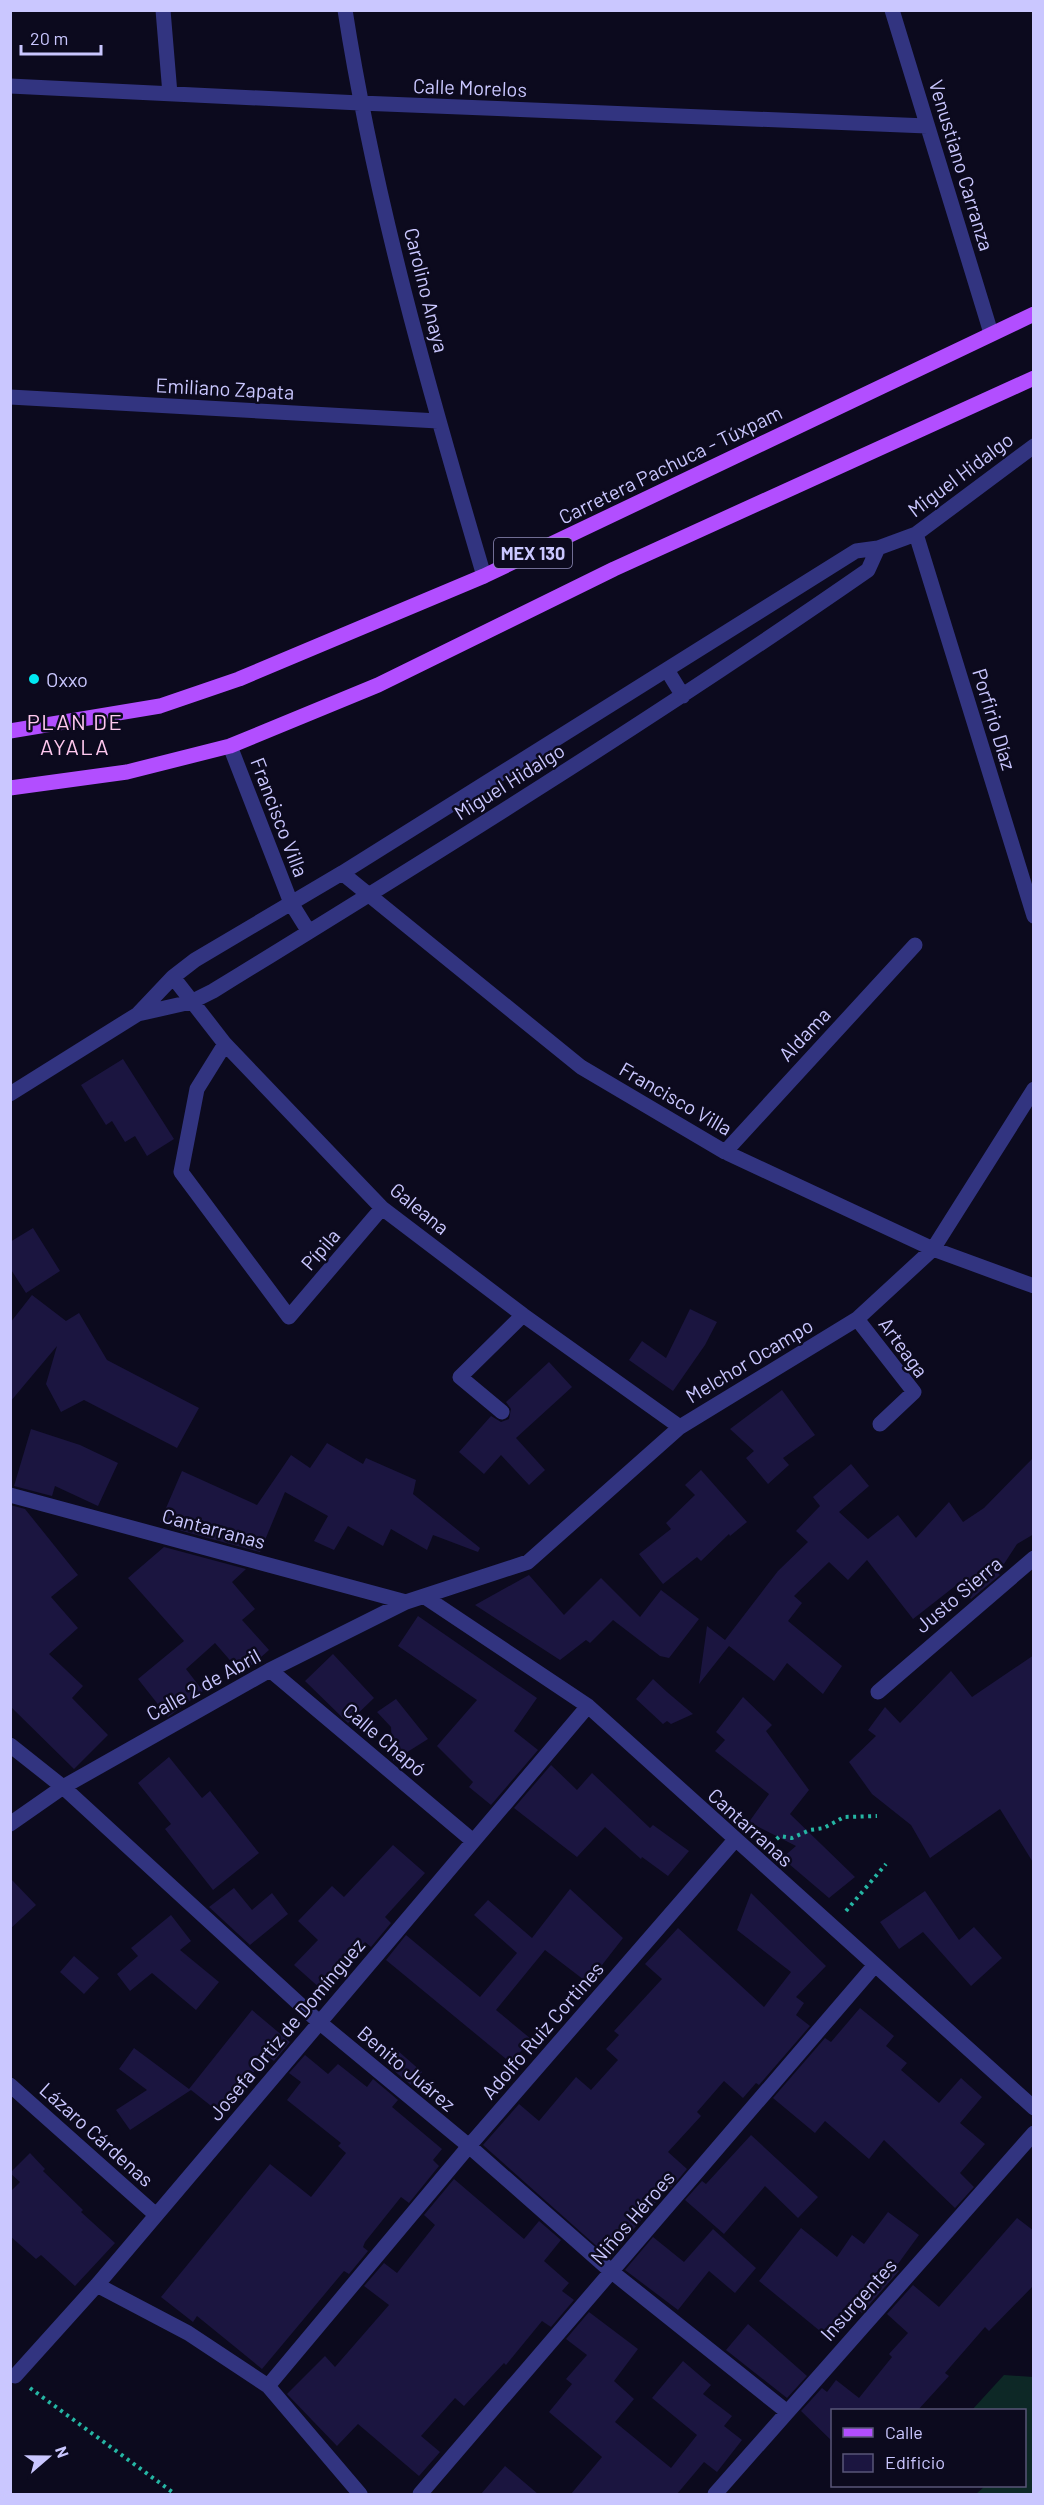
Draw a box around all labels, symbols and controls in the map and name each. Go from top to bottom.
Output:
scale bar [21,18,100,56]
text: 20 m [30,27,68,49]
street label: Calle Morelos [412,73,528,101]
street label: Venustiano Carranza [925,77,999,253]
street label: Carolino Anaya [400,225,454,355]
street label: Emiliano Zapata [155,372,295,404]
street label: Carretera Pachuca - Túxpam [554,399,786,529]
street label: Miguel Hidalgo [903,427,1017,521]
road number: MEX 130 [494,538,572,568]
street label: Porfirio Díaz [968,665,1022,773]
place label: Oxxo [46,667,88,691]
marker: Oxxo [27,672,41,686]
district label: PLAN DE AYALA [27,708,123,759]
street label: Miguel Hidalgo [449,738,569,824]
street label: Francisco Villa [246,754,314,880]
street label: Aldama [773,1002,835,1066]
street label: Francisco Villa [615,1056,737,1140]
street label: Galeana [386,1177,454,1239]
street label: Pípila [296,1223,344,1275]
street label: Arteaga [874,1312,934,1382]
street label: Melchor Ocampo [681,1313,817,1407]
street label: Cantarranas [160,1503,268,1553]
street label: Justo Sierra [910,1551,1006,1637]
street label: Calle 2 de Abril [142,1643,264,1725]
street label: Calle Chapó [339,1697,431,1781]
street label: Cantarranas [704,1783,798,1871]
street label: Josefa Ortiz de Domínguez [203,1933,369,2125]
street label: Adolfo Ruiz Cortines [476,1956,608,2104]
street label: Benito Juárez [353,2020,461,2116]
street label: Lázaro Cárdenas [35,2077,159,2191]
street label: Niños Héroes [585,2165,679,2269]
street label: Insurgentes [815,2253,901,2345]
legend [831,2409,1026,2487]
text: Calle [885,2421,923,2443]
north arrow [18,2427,78,2487]
text: N [52,2443,73,2460]
text: Edificio [885,2451,945,2473]

